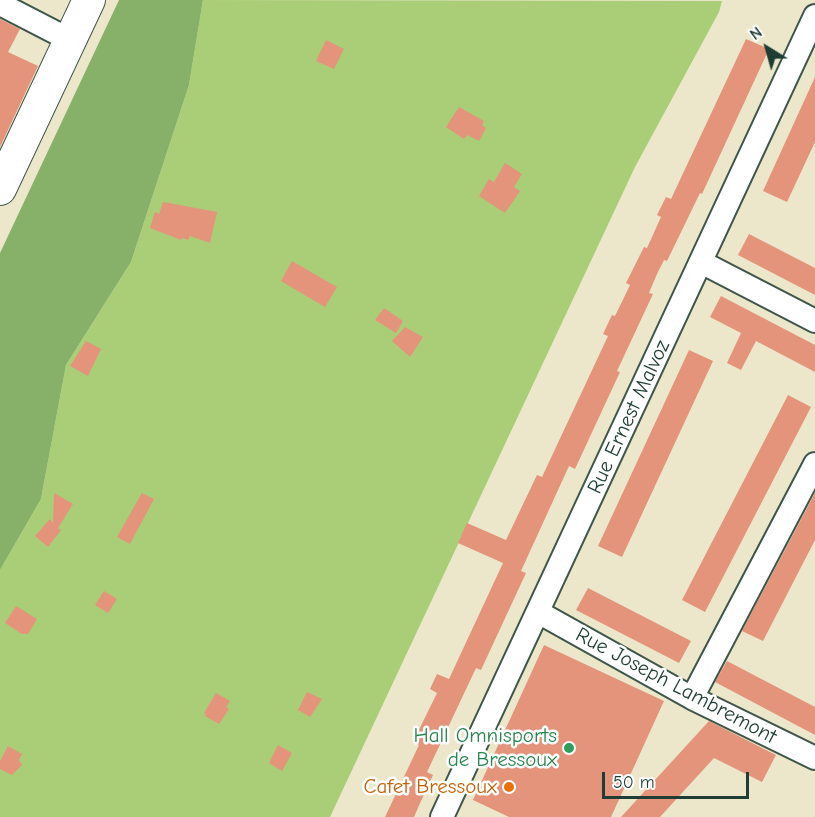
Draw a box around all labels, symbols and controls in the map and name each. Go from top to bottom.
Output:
north arrow [737,18,797,78]
text: N [747,23,766,44]
street label: Rue Ernest Malvoz [582,336,676,498]
street label: Rue Joseph Lambremont [571,622,781,750]
place label: Hall Omnisports de Bressoux [413,723,557,773]
marker: Hall Omnisports de Bressoux [562,741,576,755]
scale bar [605,760,752,798]
text: 50 m [613,772,655,793]
place label: Cafet Bressoux [364,774,497,800]
marker: Cafet Bressoux [502,780,516,794]

